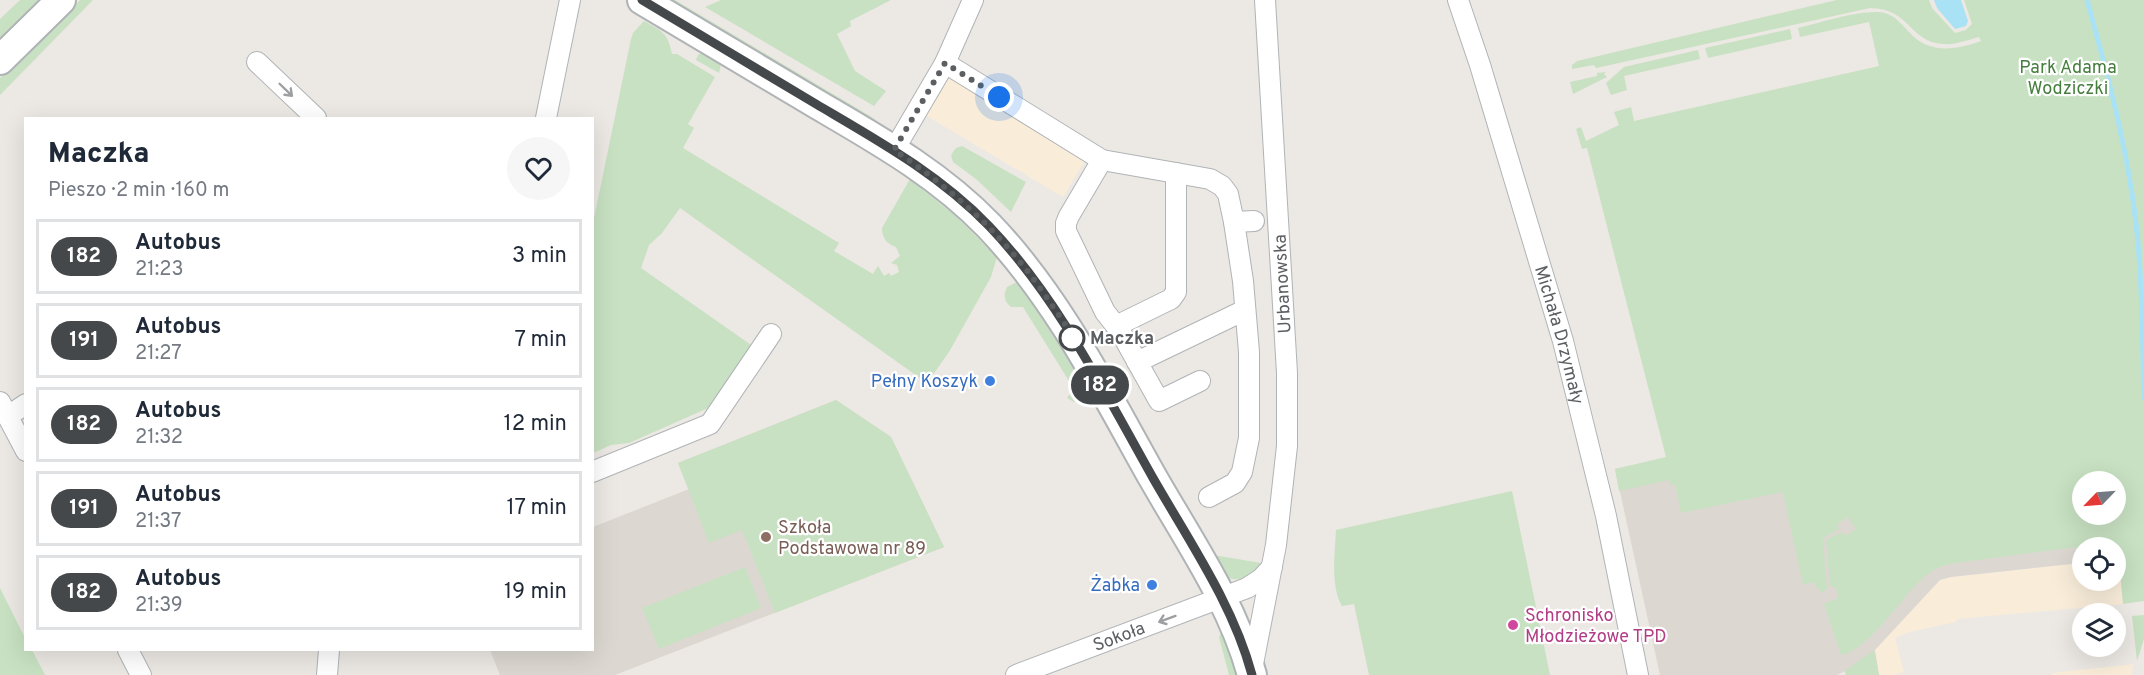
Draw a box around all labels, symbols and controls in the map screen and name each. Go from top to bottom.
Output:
park label: Park Adama Wodziczki [2019,57,2117,101]
your location [984,82,1014,112]
one-way arrow [279,83,294,97]
text: Maczka [48,137,149,173]
button: heart [507,137,570,200]
text: Pieszo · 2 min · 160 m [48,178,229,204]
text: Autobus [135,230,221,257]
street label: Urbanowska [1269,234,1298,334]
text: 182 [67,243,101,270]
text: 3 min [512,243,567,270]
text: 21:23 [135,257,183,283]
street label: Michała Drzymały [1528,263,1588,407]
text: Autobus [135,314,221,341]
marker: Maczka [1059,325,1085,351]
text: 191 [69,327,99,354]
text: 7 min [515,327,567,354]
place label: Maczka [1090,328,1154,351]
text: 21:27 [135,341,182,367]
line badge: 182 [1066,366,1134,404]
place label: Pełny Koszyk [871,371,978,394]
text: 182 [1083,372,1117,399]
marker: Pełny Koszyk [983,374,997,388]
text: Autobus [135,398,221,425]
text: 182 [67,411,101,438]
text: 12 min [504,411,567,438]
text: 21:32 [135,425,183,451]
north arrow [2072,471,2126,525]
map controls [2072,471,2126,657]
text: Autobus [135,482,221,509]
text: 191 [69,495,99,522]
text: 17 min [507,495,567,522]
text: 21:37 [135,509,181,535]
place label: Szkoła Podstawowa nr 89 [778,517,926,561]
marker: Szkoła Podstawowa nr 89 [759,530,773,544]
button: locate [2072,537,2126,591]
text: Autobus [135,566,221,593]
place label: Żabka [1090,573,1140,598]
marker: Żabka [1145,578,1159,592]
text: 182 [67,579,101,606]
text: 19 min [504,579,567,606]
text: 21:39 [135,593,183,619]
button: layers [2072,603,2126,657]
place label: Schronisko Młodzieżowe TPD [1525,605,1667,649]
one-way arrow [1159,614,1177,625]
street label: Sokoła [1090,617,1149,658]
marker: Schronisko Młodzieżowe TPD [1506,618,1520,632]

